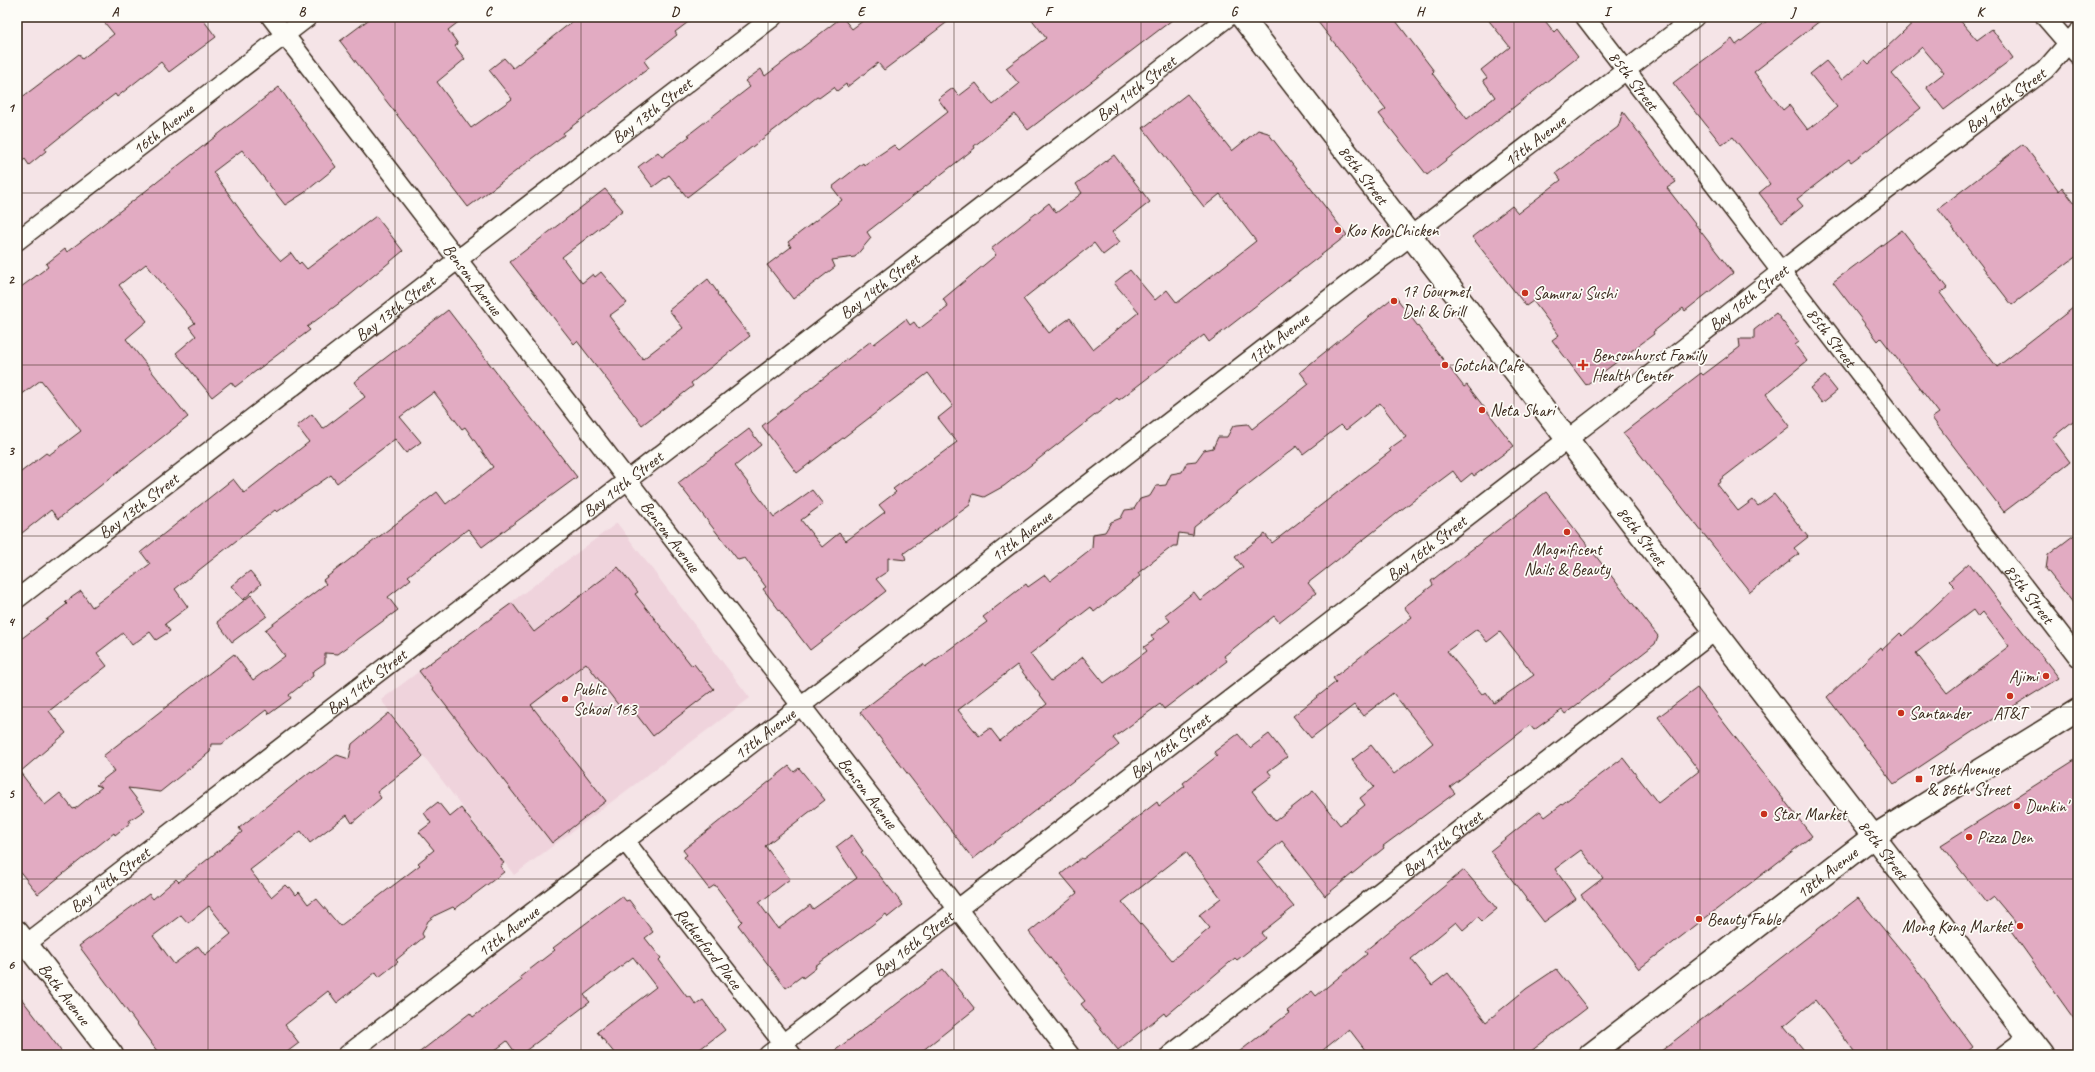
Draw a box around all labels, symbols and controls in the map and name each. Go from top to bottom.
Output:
text: A [112,4,120,20]
text: B [299,4,307,20]
text: C [485,4,493,20]
text: D [671,4,680,20]
text: E [858,4,867,20]
text: F [1045,4,1054,20]
text: G [1231,4,1239,20]
text: H [1416,4,1426,20]
text: I [1604,4,1613,20]
text: J [1790,4,1797,20]
text: K [1977,4,1987,20]
street label: 85th Street [1604,46,1665,116]
street label: Bay 14th Street [1092,49,1182,125]
street label: Bay 16th Street [1961,61,2052,137]
street label: Bay 13th Street [607,72,698,148]
street label: 16th Avenue [128,98,199,159]
text: 1 [8,100,16,116]
street label: 17th Avenue [1500,109,1571,171]
street label: 86th Street [1334,141,1394,210]
place label: Koo Koo Chicken [1346,220,1440,241]
marker: Koo Koo Chicken [1333,225,1343,235]
street label: Benson Avenue [439,239,508,320]
street label: Bay 14th Street [835,247,925,323]
street label: Bay 16th Street [1704,258,1794,335]
street label: Bay 13th Street [351,269,441,345]
text: 2 [8,272,15,288]
place label: 17 Gourmet Deli & Grill [1402,281,1472,322]
place label: Samurai Sushi [1533,283,1619,304]
marker: Samurai Sushi [1520,288,1530,298]
marker: 17 Gourmet Deli & Grill [1389,296,1399,306]
street label: 85th Street [1802,303,1863,373]
street label: 17th Avenue [1243,307,1314,368]
place label: Bensonhurst Family Health Center [1592,345,1707,386]
place label: Gotcha Cafe [1453,355,1524,376]
marker: Bensonhurst Family Health Center [1577,359,1589,371]
marker: Gotcha Cafe [1440,360,1450,370]
place label: Neta Shari [1490,400,1557,421]
marker: Neta Shari [1477,405,1487,415]
text: 3 [8,443,15,459]
street label: Bay 14th Street [579,445,669,521]
street label: Bay 13th Street [94,467,184,543]
street label: Benson Avenue [636,496,706,577]
street label: 86th Street [1612,502,1673,572]
street label: 17th Avenue [986,505,1057,566]
street label: Bay 16th Street [1382,509,1472,585]
marker: Magnificent Nails & Beauty [1562,527,1572,537]
place label: Magnificent Nails & Beauty [1524,539,1611,580]
street label: 85th Street [2000,560,2060,630]
text: 4 [8,614,16,630]
street label: Bay 14th Street [322,643,412,719]
place label: Ajimi [2009,666,2040,687]
marker: Ajimi [2041,671,2051,681]
place label: Public School 163 [573,679,638,720]
marker: AT&T [2005,691,2015,701]
marker: Public School 163 [560,694,570,704]
street label: 17th Avenue [730,702,801,764]
place label: Santander [1909,703,1972,724]
place label: AT&T [1994,703,2030,724]
street label: Bay 16th Street [1125,707,1216,783]
marker: Santander [1896,708,1906,718]
street label: Benson Avenue [834,753,903,834]
place label: 18th Avenue & 86th Street [1927,759,2013,800]
marker: 18th Avenue & 86th Street [1914,774,1924,784]
text: 5 [8,786,15,802]
place label: Dunkin' [2025,796,2071,817]
marker: Dunkin' [2012,801,2022,811]
street label: Bay 17th Street [1398,804,1488,881]
place label: Star Market [1772,804,1849,825]
marker: Star Market [1759,809,1769,819]
street label: 86th Street [1854,816,1915,885]
place label: Pizza Den [1977,827,2034,848]
marker: Pizza Den [1964,832,1974,842]
street label: Bay 14th Street [65,841,156,917]
street label: 18th Avenue [1792,841,1863,903]
street label: 17th Avenue [473,900,544,961]
street label: Rutherford Place [670,903,748,994]
street label: Bay 16th Street [869,904,959,981]
place label: Beauty Fable [1707,909,1782,930]
marker: Beauty Fable [1694,914,1704,924]
place label: Mong Kong Market [1902,916,2014,937]
marker: Mong Kong Market [2015,921,2025,931]
text: 6 [8,957,15,973]
street label: Bath Avenue [34,958,96,1030]

